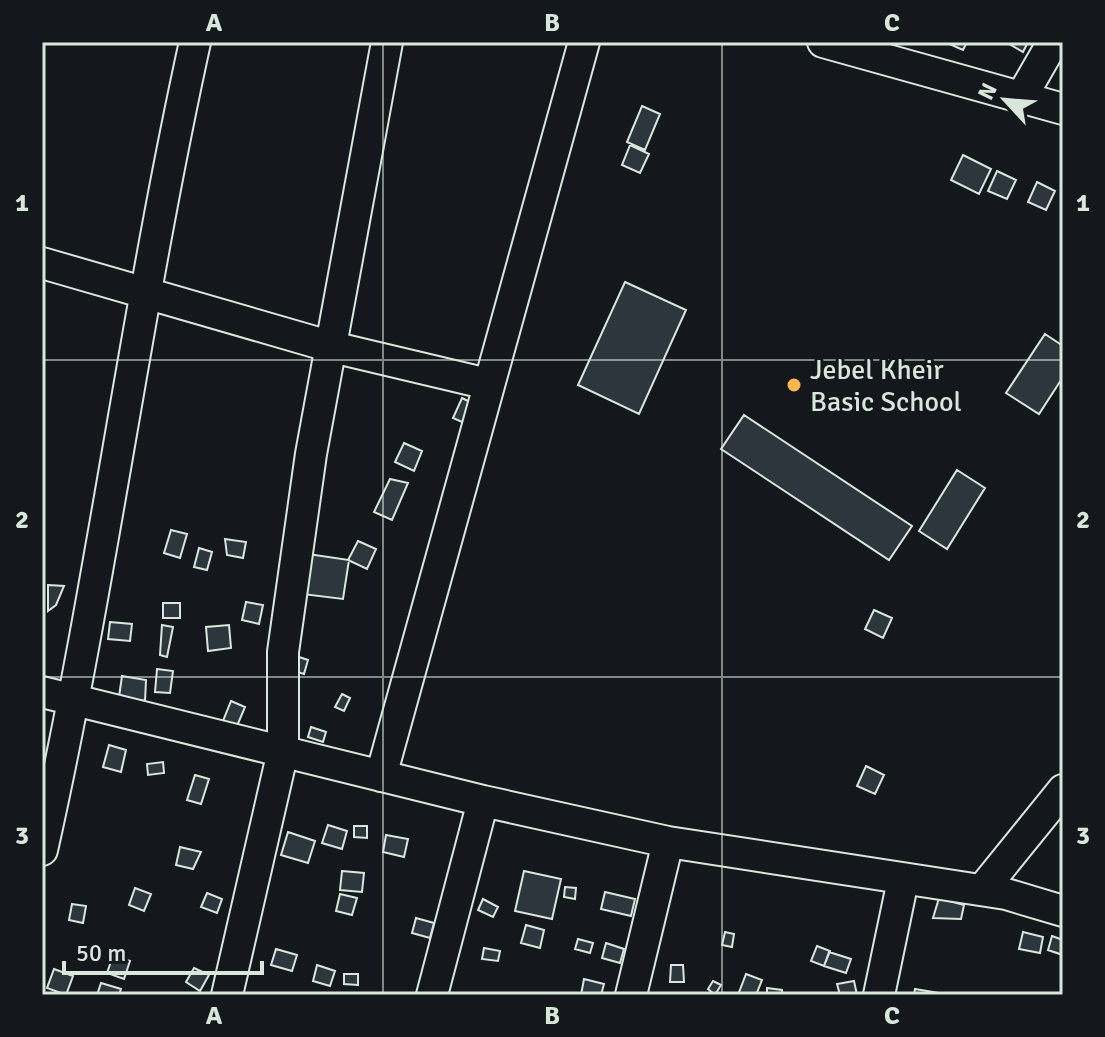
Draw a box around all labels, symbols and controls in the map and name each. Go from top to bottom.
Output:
text: A [206,7,223,39]
text: B [544,7,560,39]
text: C [884,7,900,39]
north arrow [965,60,1045,140]
text: N [972,79,1003,104]
text: 1 [15,187,29,219]
text: 1 [1076,187,1090,219]
place label: Jebel Kheir Basic School [810,353,962,419]
marker: Jebel Kheir Basic School [785,376,803,394]
text: 2 [15,504,29,536]
text: 2 [1076,504,1090,536]
text: 3 [15,820,29,852]
text: 3 [1076,820,1090,852]
scale bar [64,925,262,975]
text: 50 m [76,938,126,968]
text: A [206,1000,223,1032]
text: B [544,1000,560,1032]
text: C [884,1000,900,1032]

